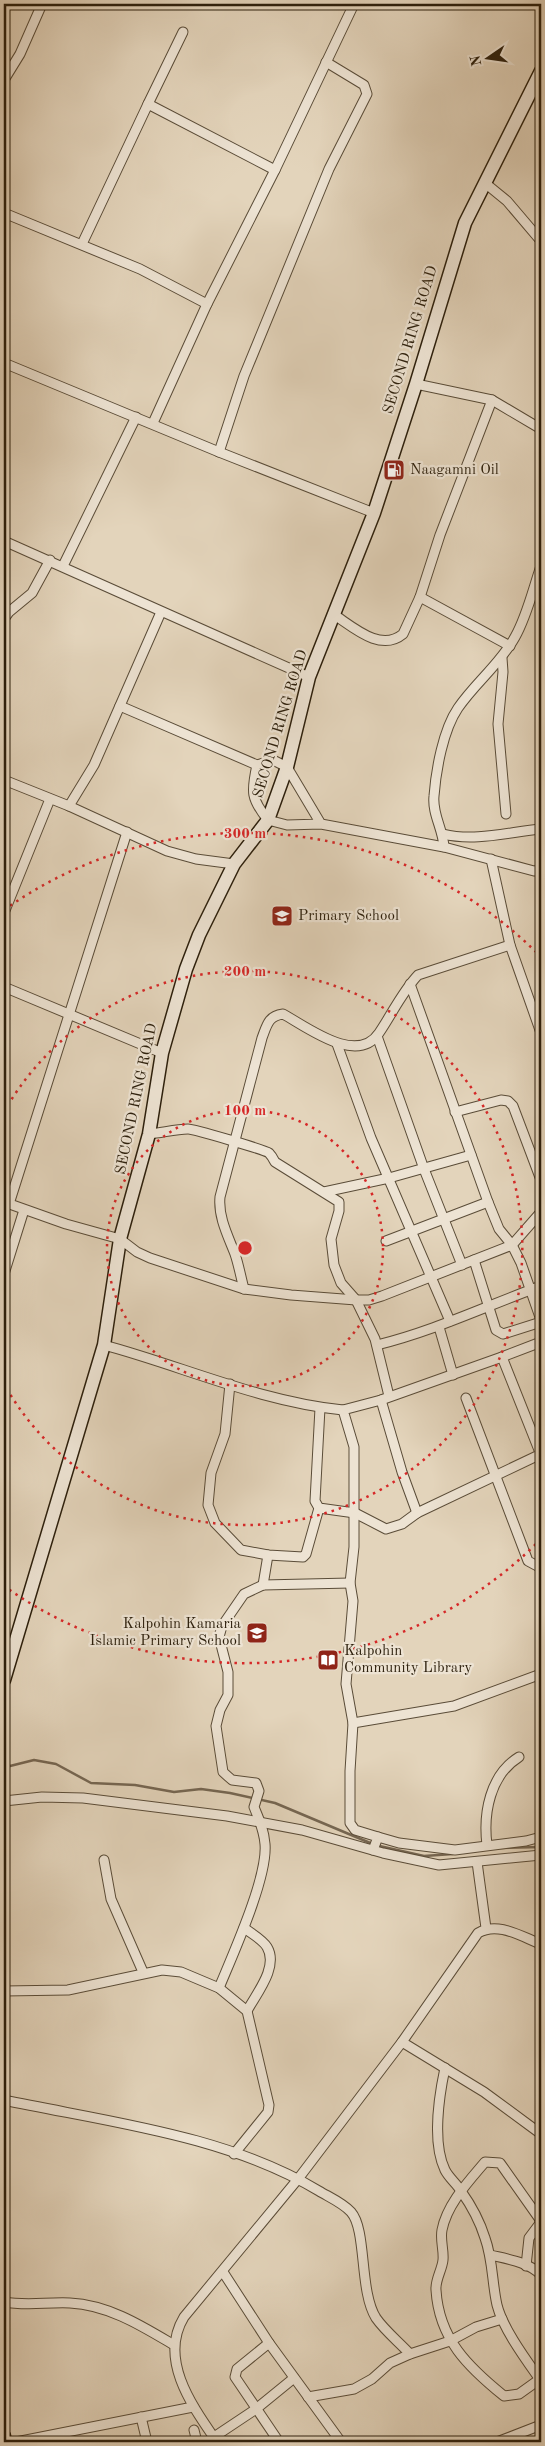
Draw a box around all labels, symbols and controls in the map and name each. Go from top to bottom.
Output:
north arrow [462,32,512,82]
text: N [468,54,484,67]
street label: SECOND RING ROAD [381,264,441,416]
fuel station icon: Naagamni Oil [382,458,406,482]
place label: Naagamni Oil [410,463,499,478]
street label: SECOND RING ROAD [251,648,311,800]
text: 300 m [224,827,266,842]
school or university icon: Primary School [270,904,294,928]
place label: Primary School [298,909,399,924]
text: 200 m [224,965,266,980]
street label: SECOND RING ROAD [114,1022,160,1176]
text: 100 m [224,1104,266,1119]
centre of rings [236,1239,254,1257]
place label: Kalpohin Kamaria Islamic Primary School [89,1617,242,1649]
school or university icon: Kalpohin Kamaria Islamic Primary School [245,1621,269,1645]
place label: Kalpohin Community Library [344,1644,472,1676]
library icon: Kalpohin Community Library [316,1648,340,1672]

